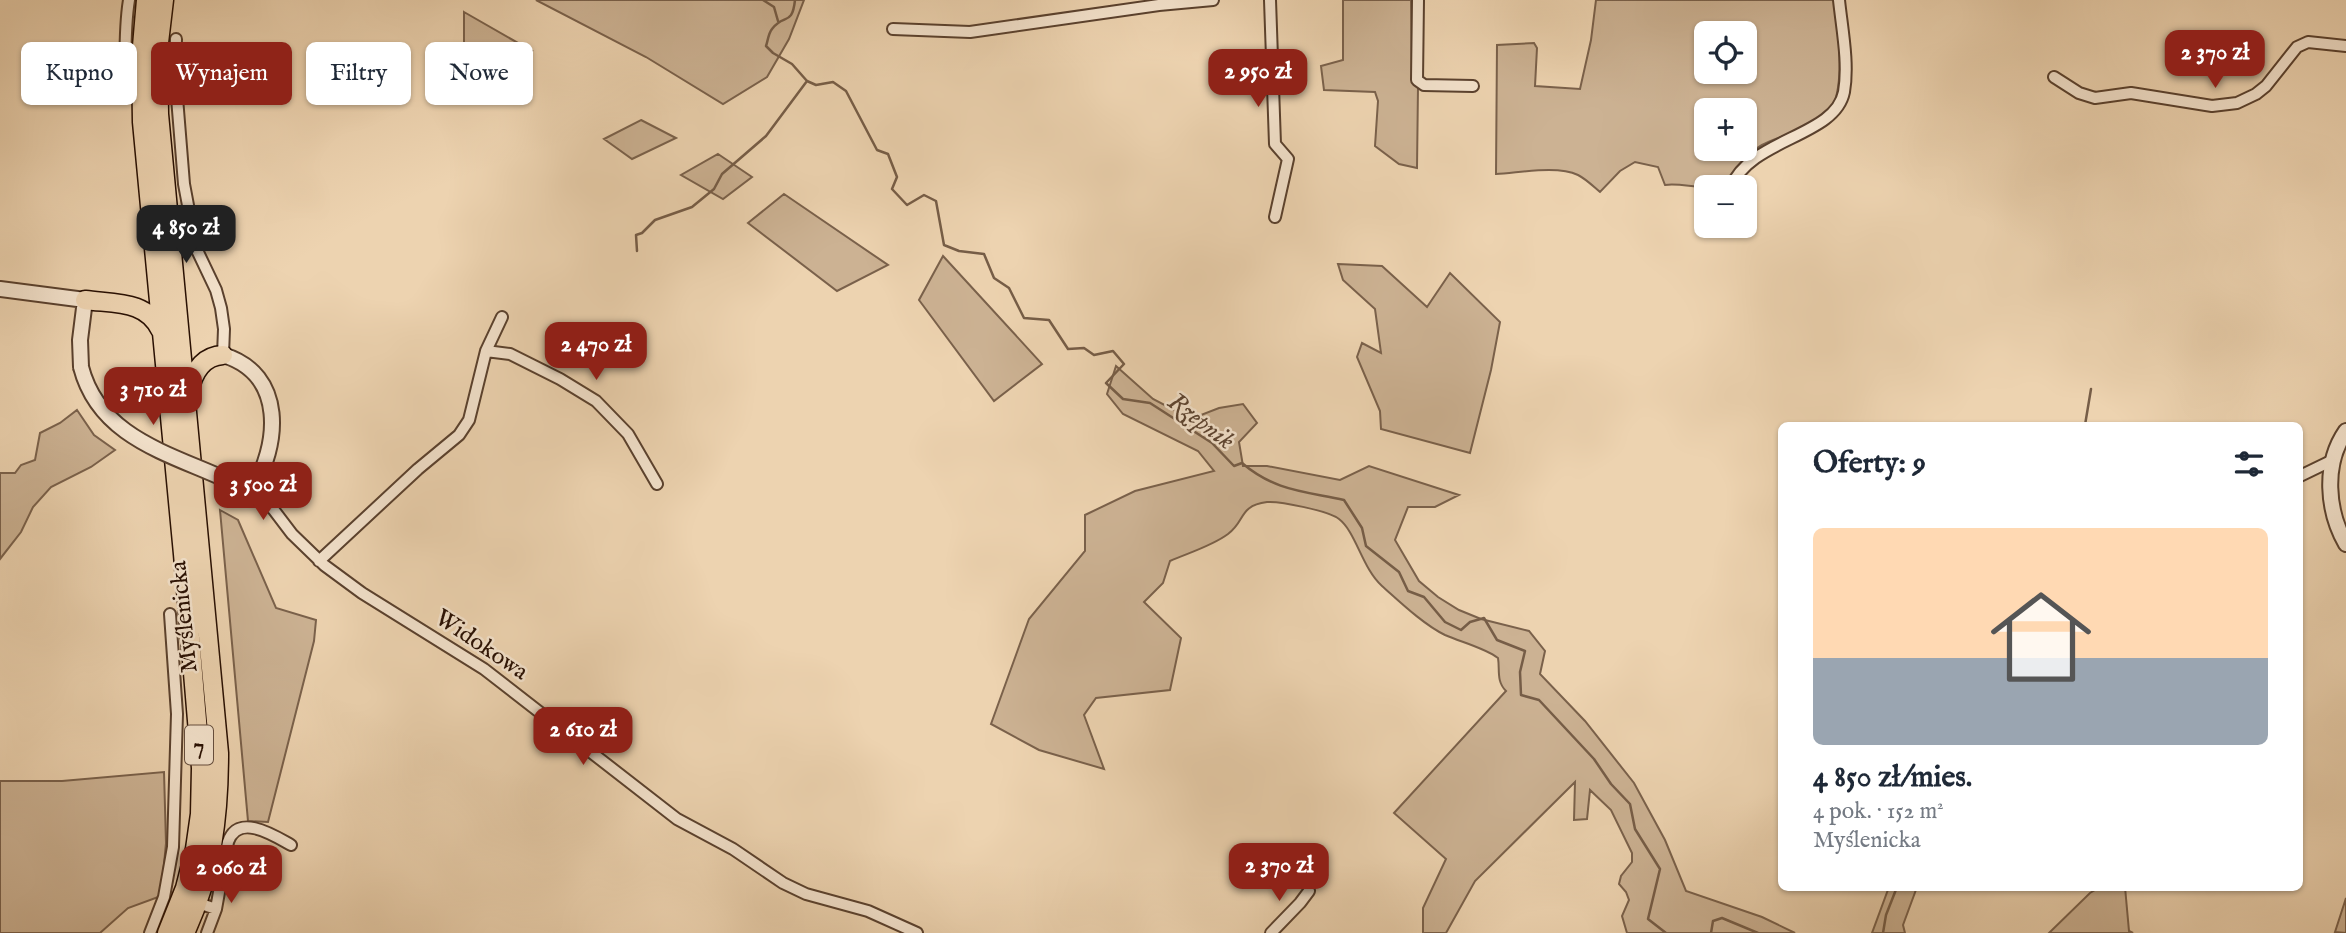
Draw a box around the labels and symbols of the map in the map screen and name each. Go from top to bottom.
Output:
pin: 2 370 zł [2143,31,2287,90]
pin: 2 950 zł [1186,50,1330,109]
pin: 4 850 zł [114,205,258,265]
pin: 2 470 zł [524,322,668,382]
pin: 3 710 zł [81,368,225,427]
water label: Rzepnik [1161,385,1242,458]
pin: 3 500 zł [191,462,335,522]
street label: Myślenicka [163,559,206,674]
street label: Widokowa [428,603,534,688]
pin: 2 610 zł [511,708,655,767]
road number: 7 [185,726,213,764]
pin: 2 370 zł [1207,844,1351,903]
pin: 2 060 zł [159,846,303,905]

